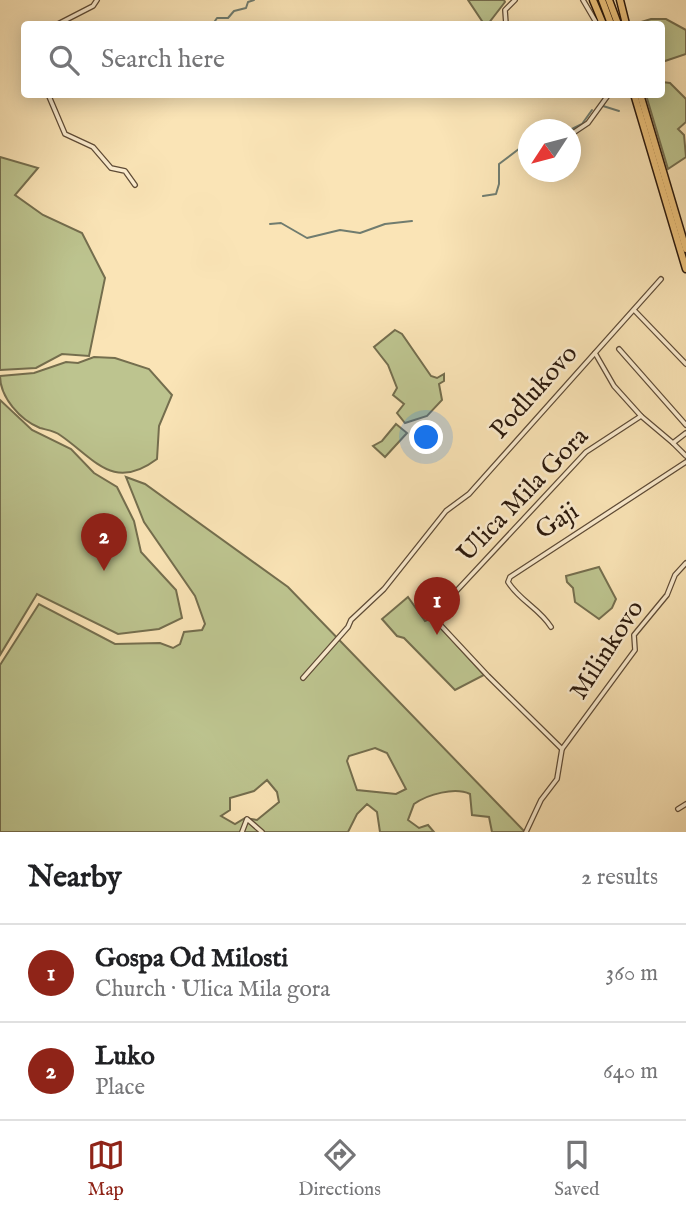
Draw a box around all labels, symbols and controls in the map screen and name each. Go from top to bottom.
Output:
search box [21,21,665,98]
icon: search [45,41,83,79]
text: Search here [101,43,225,76]
north arrow [518,119,581,182]
street label: Podlukovo [483,338,585,446]
your location [409,420,443,454]
street label: Ulica Mila Gora [450,420,596,569]
street label: Gaji [529,495,585,547]
pin: 2 [81,513,127,571]
pin: 1 [414,577,460,635]
street label: Milinkovo [563,594,651,706]
text: Nearby [28,859,121,897]
text: 2 results [581,863,658,892]
text: Gospa Od Milosti [95,942,288,975]
text: 1 [47,959,55,988]
text: 360 m [606,959,658,988]
text: Church · Ulica Mila gora [95,975,330,1004]
text: Luko [95,1040,155,1073]
text: 2 [46,1057,56,1086]
text: 640 m [603,1057,658,1086]
text: Place [95,1073,145,1102]
tab: Map [87,1136,125,1202]
tab: Directions [298,1136,381,1202]
tab: Saved [554,1136,599,1202]

